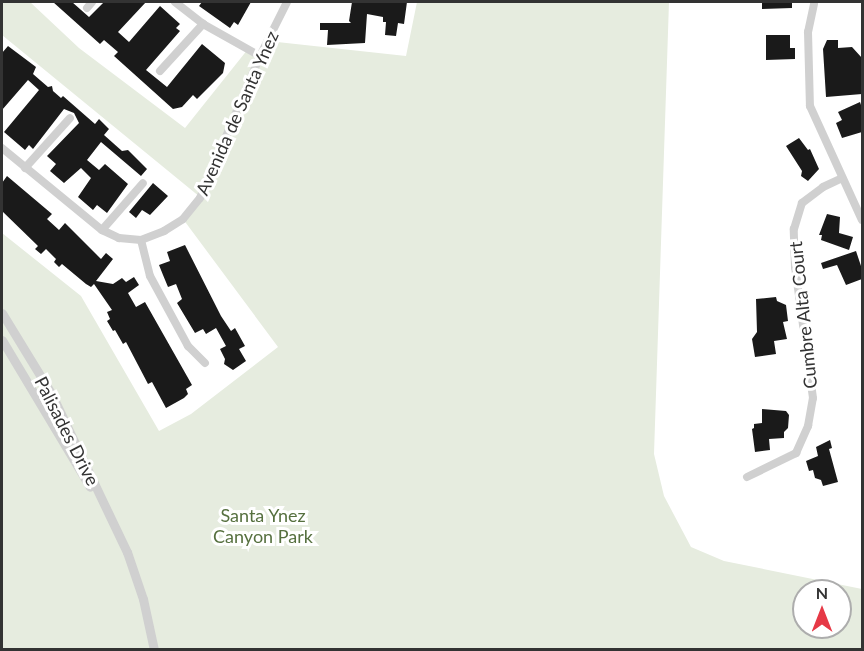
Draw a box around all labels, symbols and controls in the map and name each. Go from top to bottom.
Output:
street label: Avenida de Santa Ynez [191,27,283,199]
street label: Cumbre Alta Court [784,240,822,390]
street label: Palisades Drive [30,373,104,489]
park label: Santa Ynez Canyon Park [213,505,313,548]
north arrow [792,579,852,639]
text: N [816,583,828,602]

